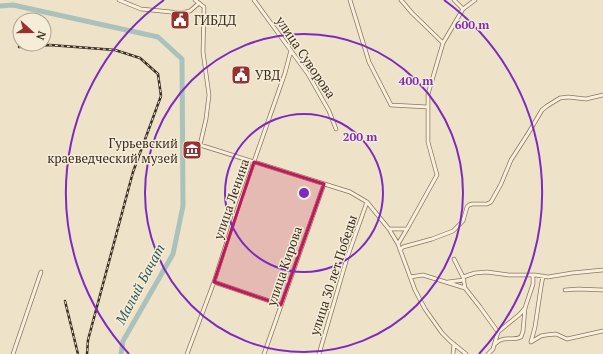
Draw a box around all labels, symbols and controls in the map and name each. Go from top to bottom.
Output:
public building icon: ГИБДД [169,9,191,31]
place label: ГИБДД [194,11,236,29]
north arrow [12,12,52,52]
street label: улица Суворова [271,12,340,102]
text: 600 m [455,17,489,32]
text: N [33,29,49,43]
public building icon: УВД [230,64,252,86]
place label: УВД [255,66,281,84]
text: 400 m [399,73,433,88]
text: 200 m [343,129,377,144]
place label: Гурьевский краеведческий музей [47,134,178,167]
museum icon: Гурьевский краеведческий музей [181,139,203,161]
street label: улица Ленина [208,156,253,243]
centre of rings [297,186,311,200]
street label: улица 30 лет Победы [305,212,361,338]
street label: улица Кирова [262,223,306,309]
water label: Малый Бачат [110,240,169,328]

